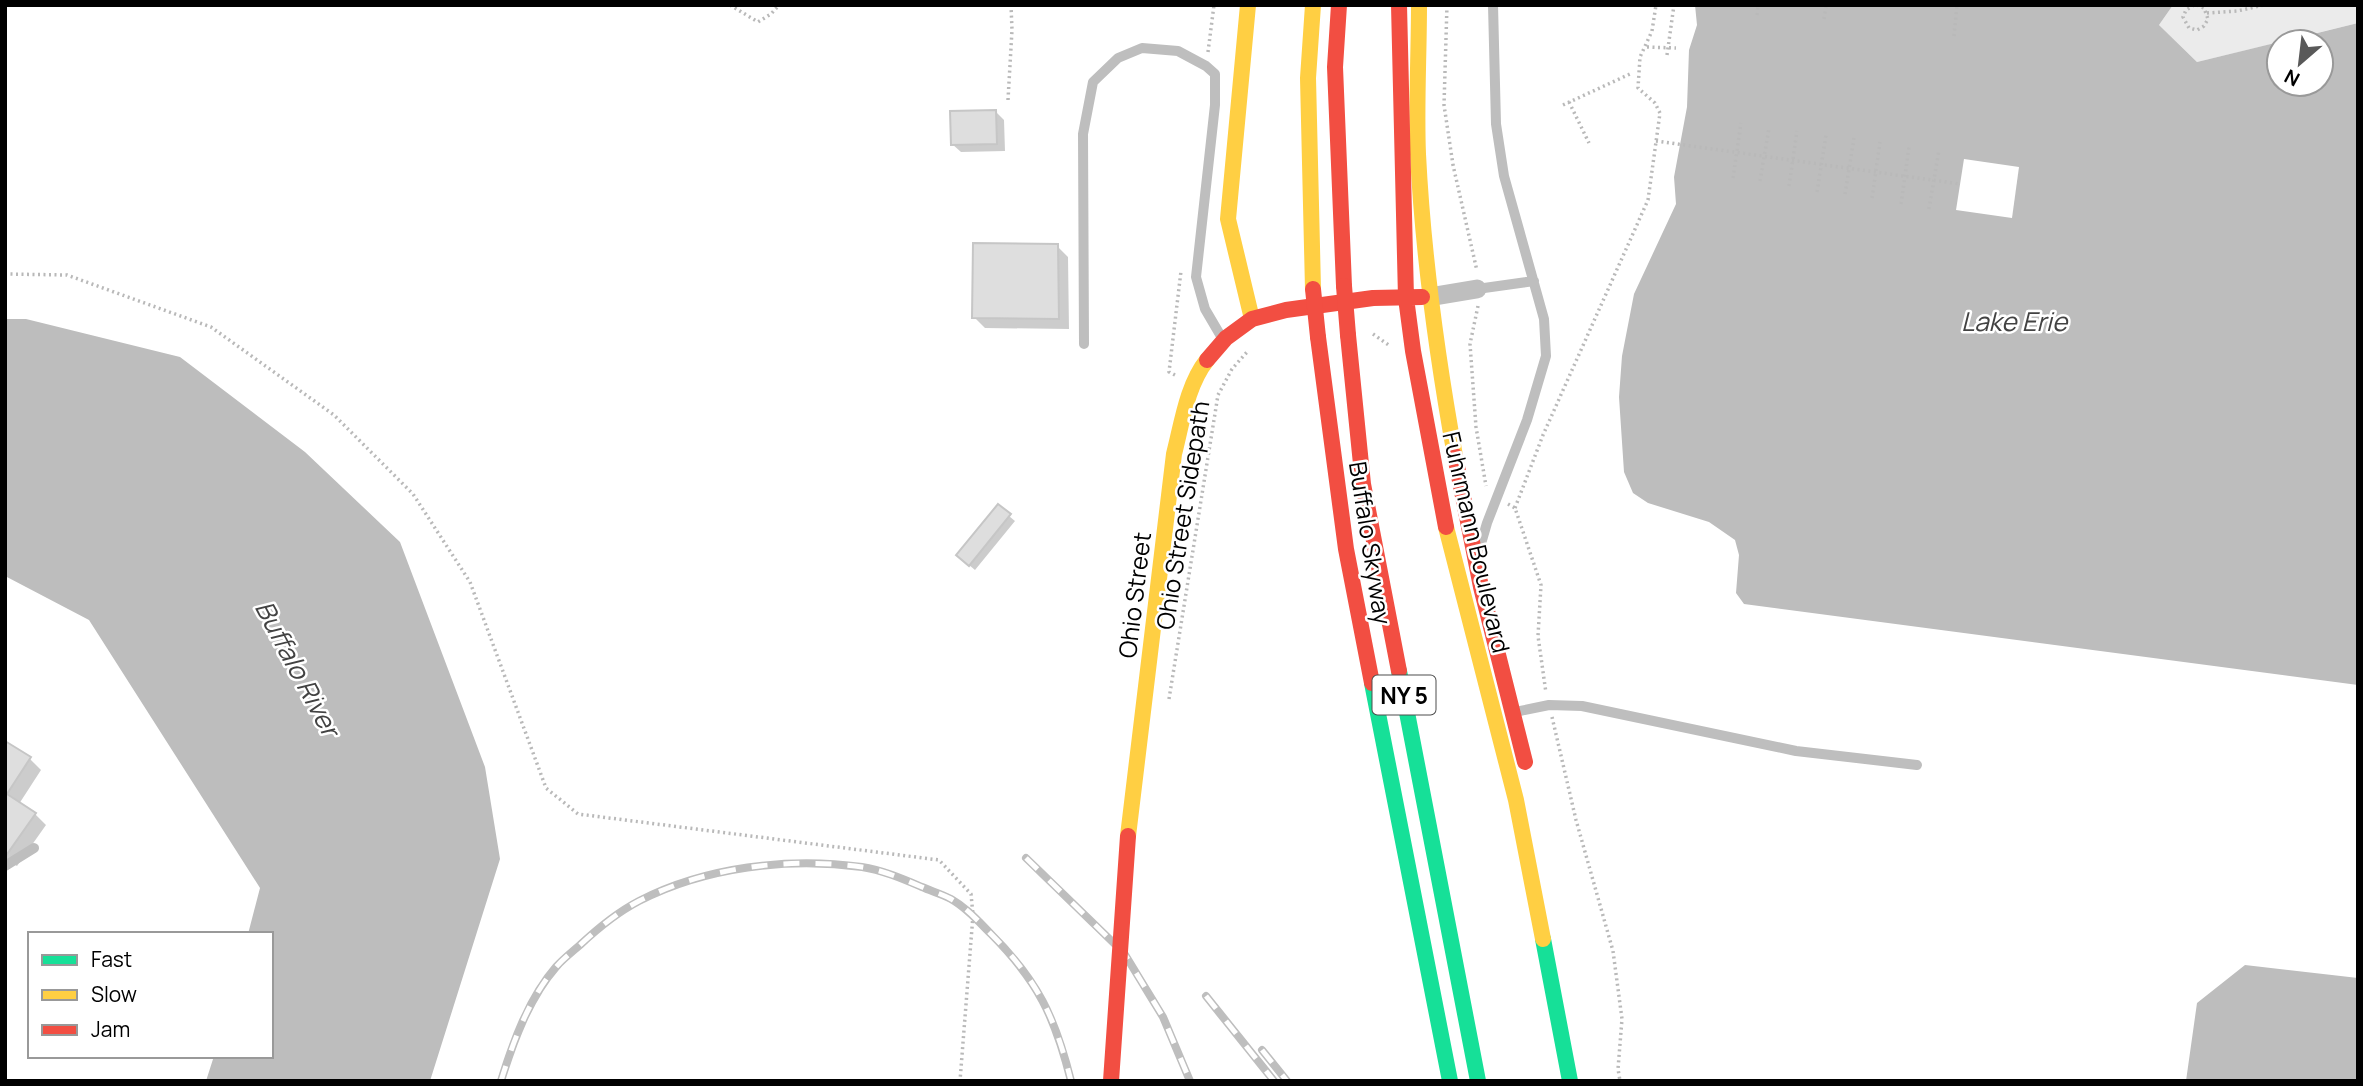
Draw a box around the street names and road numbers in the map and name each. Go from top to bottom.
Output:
street label: Ohio Street Sidepath [1148,398,1216,632]
street label: Fuhrmann Boulevard [1436,428,1518,656]
street label: Buffalo Skyway [1342,459,1400,627]
street label: Ohio Street [1110,530,1158,660]
road number: NY 5 [1372,676,1436,715]

